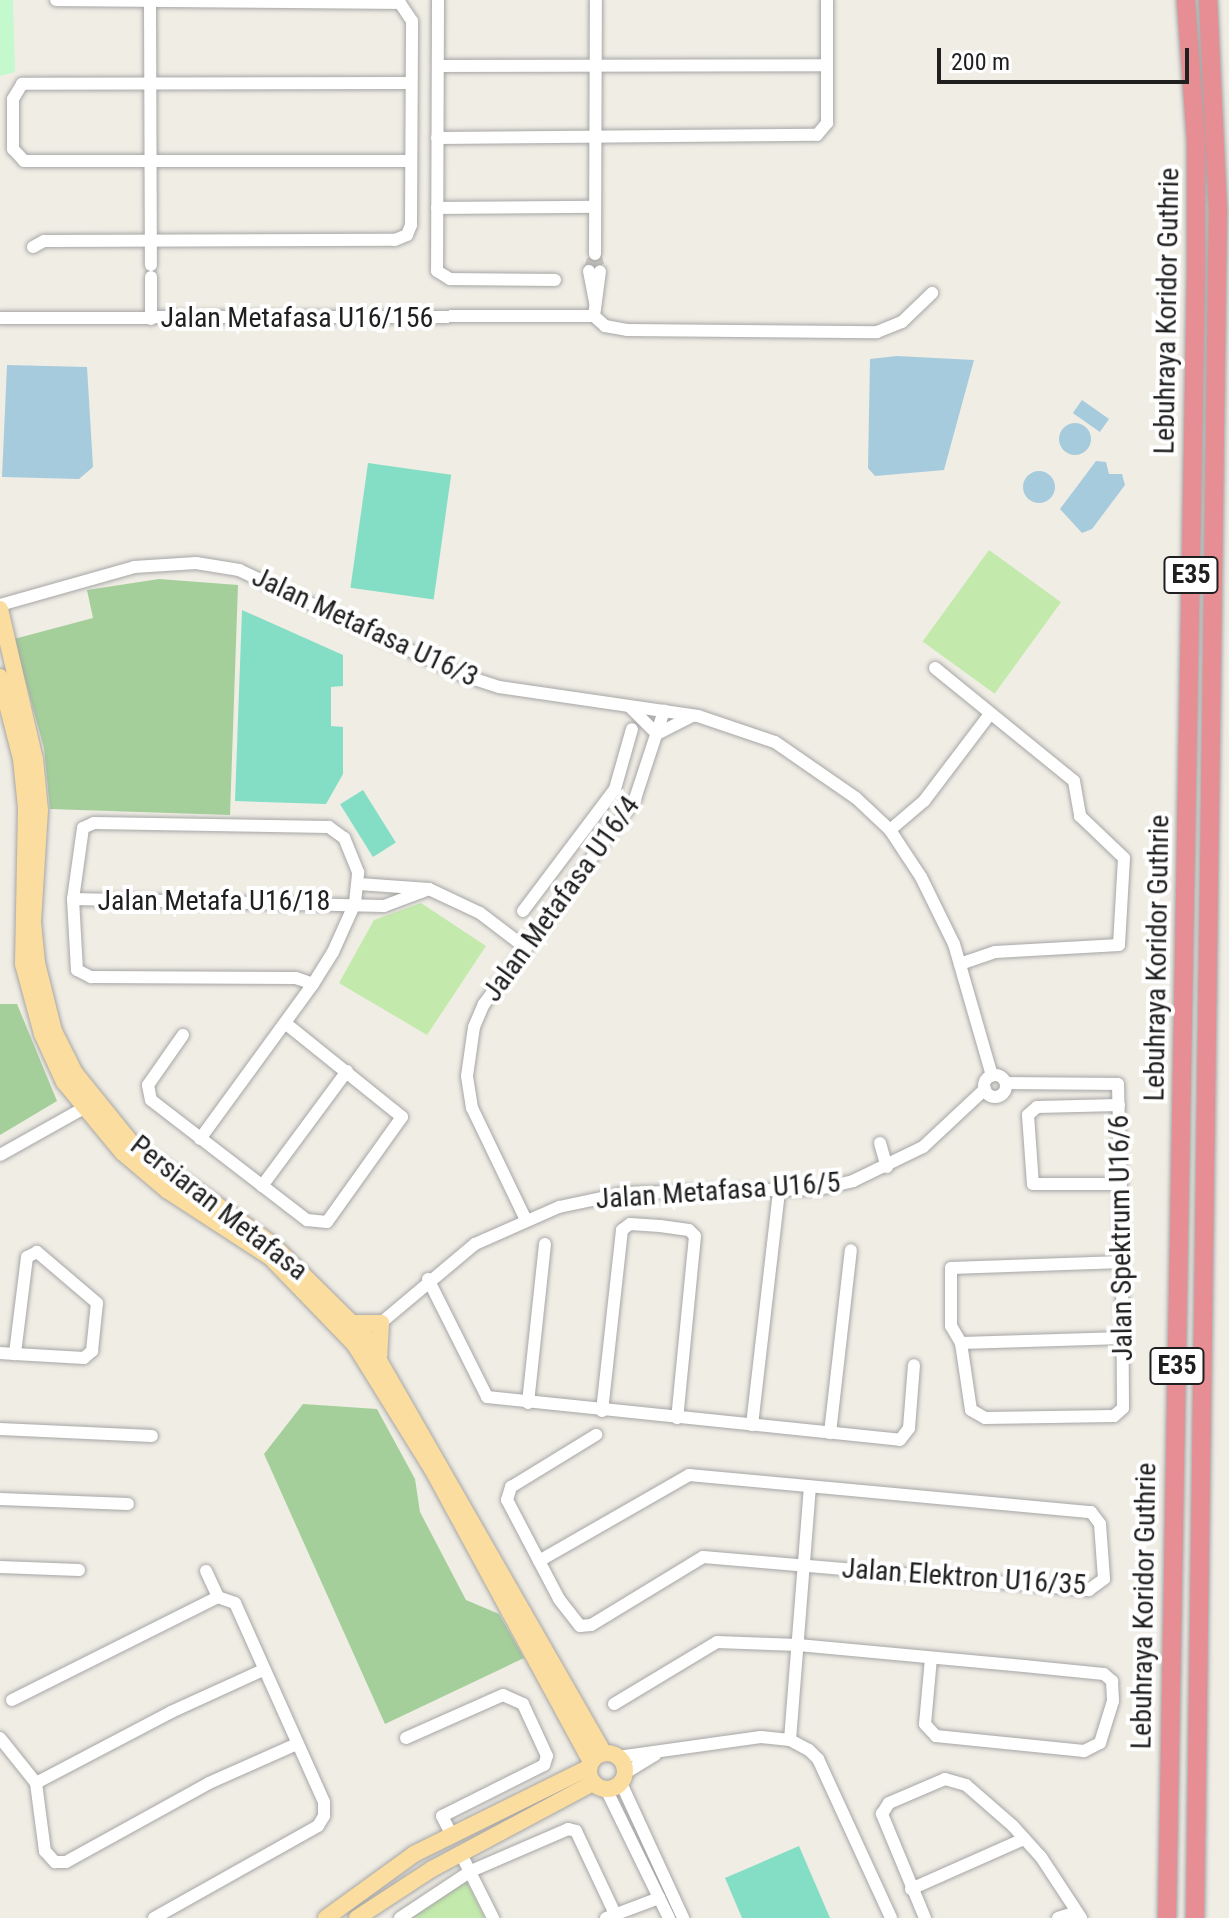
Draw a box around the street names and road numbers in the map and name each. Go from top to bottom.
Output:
street label: Lebuhraya Koridor Guthrie [1148,167,1186,455]
street label: Jalan Metafasa U16/156 [161,301,433,335]
road number: E35 [1163,553,1219,597]
street label: Jalan Metafasa U16/3 [247,560,483,694]
street label: Jalan Metafasa U16/4 [475,790,647,1008]
street label: Lebuhraya Koridor Guthrie [1138,814,1176,1102]
street label: Jalan Metafa U16/18 [98,884,330,918]
street label: Jalan Spektrum U16/6 [1102,1115,1140,1361]
street label: Persiaran Metafasa [124,1128,314,1288]
street label: Jalan Metafasa U16/5 [595,1166,841,1216]
road number: E35 [1149,1344,1205,1388]
street label: Lebuhraya Koridor Guthrie [1125,1462,1163,1750]
street label: Jalan Elektron U16/35 [841,1552,1087,1602]

